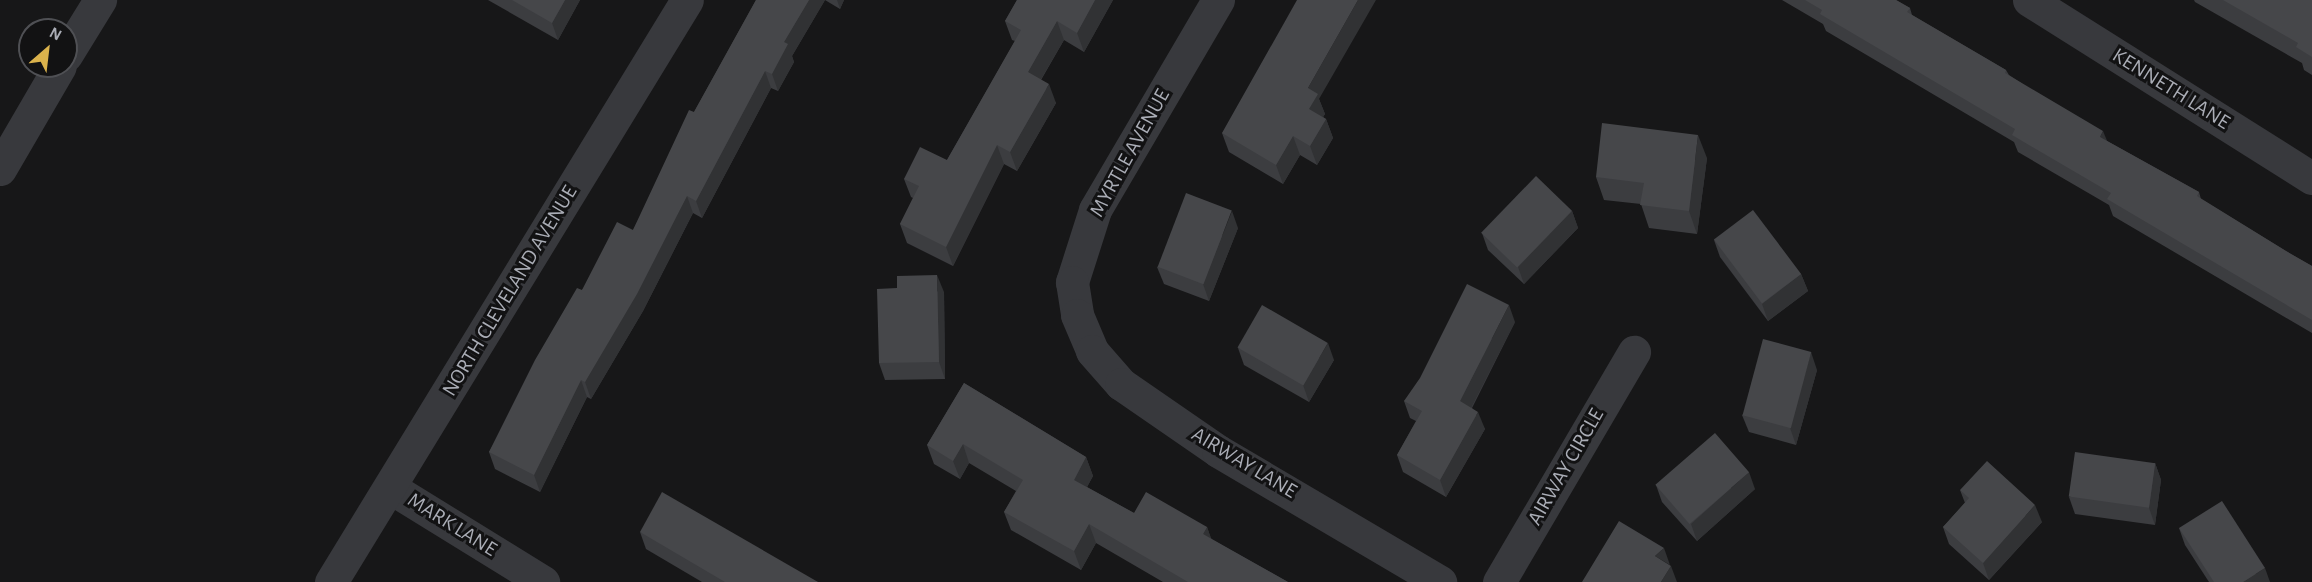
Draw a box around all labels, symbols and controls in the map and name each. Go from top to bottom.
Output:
north arrow [18,18,78,78]
text: N [47,24,64,44]
street label: KENNETH LANE [2108,43,2234,135]
street label: MYRTLE AVENUE [1084,85,1176,221]
street label: NORTH CLEVELAND AVENUE [437,181,583,401]
street label: AIRWAY CIRCLE [1522,404,1610,530]
street label: AIRWAY LANE [1187,422,1301,504]
street label: MARK LANE [403,488,501,562]

